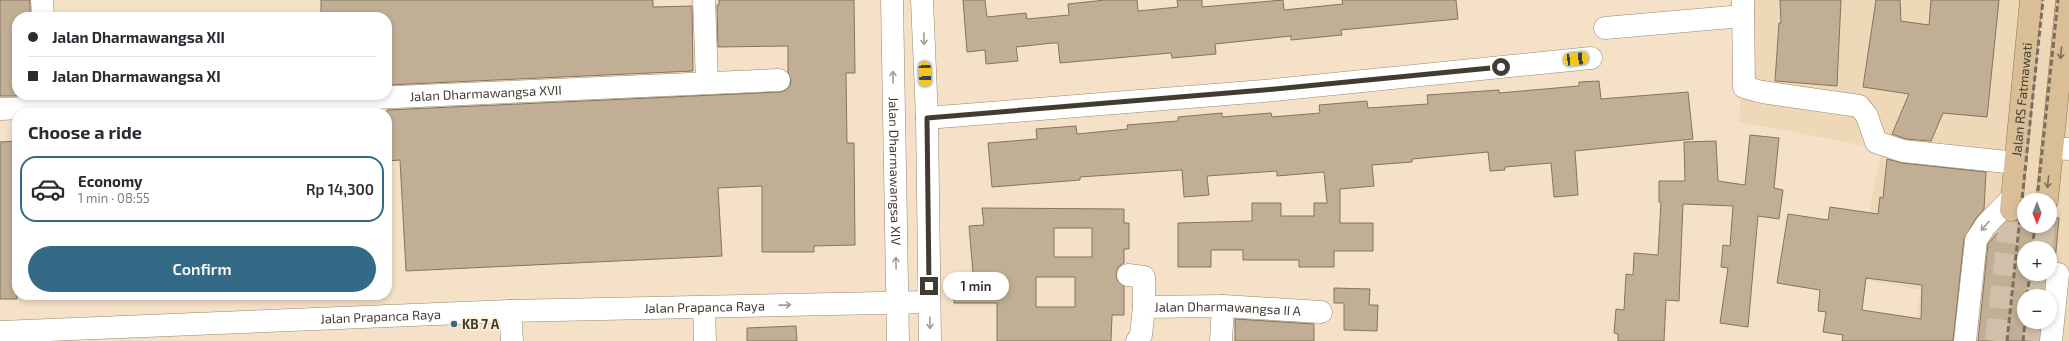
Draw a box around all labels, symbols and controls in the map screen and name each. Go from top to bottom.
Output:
text: Jalan Dharmawangsa XII [52,28,225,46]
one-way arrow [920,32,927,45]
street label: Jalan RS Fatmawati [2008,42,2035,157]
one-way arrow [2057,46,2065,59]
car [1563,52,1589,66]
route start [1492,58,1510,76]
car [919,62,931,86]
text: Jalan Dharmawangsa XI [52,67,221,85]
one-way arrow [889,71,897,84]
street label: Jalan Dharmawangsa XVII [409,82,562,104]
street label: Jalan Dharmawangsa XIV [886,96,904,246]
text: Choose a ride [28,121,142,143]
icon: car [30,171,66,207]
text: Economy [78,172,143,190]
one-way arrow [2045,175,2052,188]
text: Rp 14,300 [306,180,374,198]
text: 1 min · 08:55 [78,190,150,206]
north arrow [2017,193,2057,233]
map controls [2017,193,2057,329]
one-way arrow [1980,221,1989,232]
button: + [2017,241,2057,281]
button: Confirm [28,246,376,292]
one-way arrow [892,257,899,270]
callout: 1 min [943,272,1009,300]
route end [920,277,938,295]
text: 1 min [961,278,991,294]
button: − [2017,289,2057,329]
street label: Jalan Prapanca Raya [644,298,765,316]
street label: Jalan Dharmawangsa II A [1154,298,1301,319]
one-way arrow [778,301,791,309]
street label: Jalan Prapanca Raya [320,306,441,327]
place label: KB 7 A [462,316,500,332]
one-way arrow [926,316,933,329]
marker: KB 7 A [449,319,459,329]

